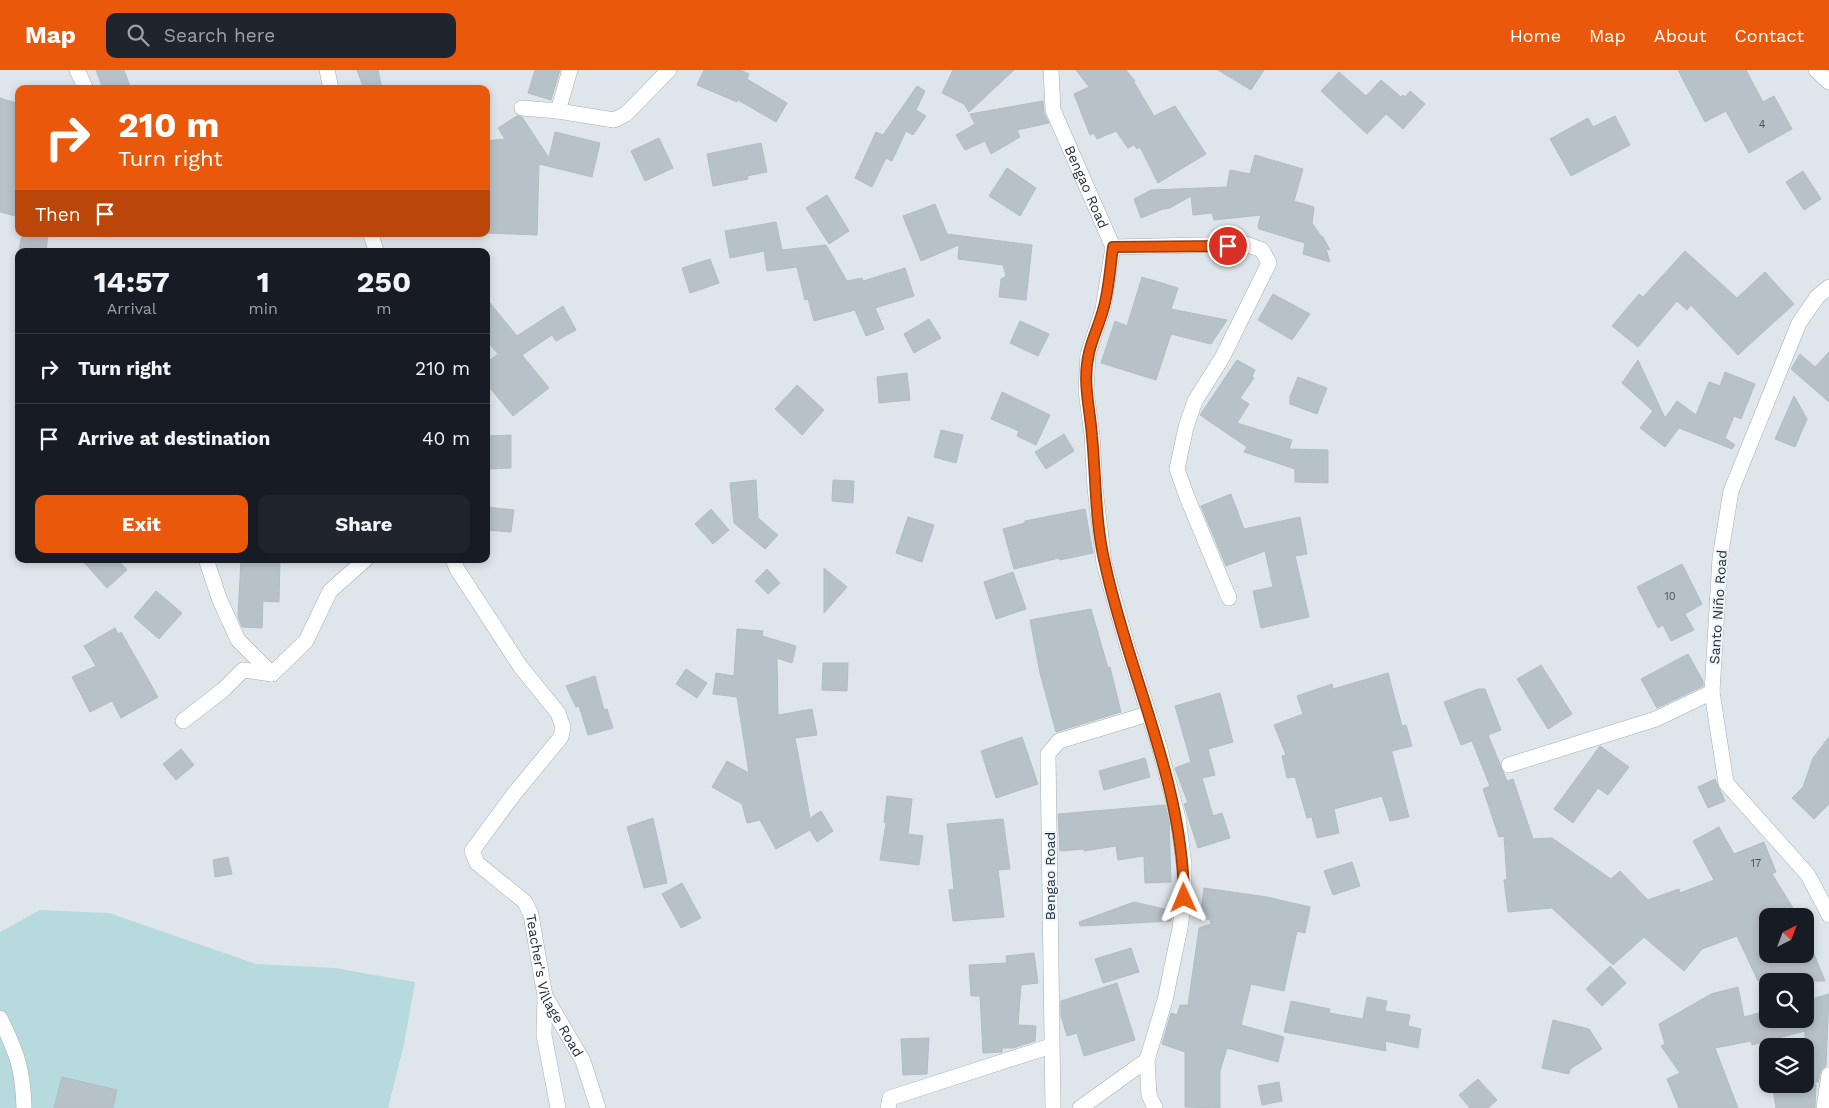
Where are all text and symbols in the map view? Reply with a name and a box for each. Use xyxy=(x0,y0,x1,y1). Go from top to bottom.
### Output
search box xyxy=(106,13,456,58)
text: Map xyxy=(25,21,76,49)
icon: search xyxy=(124,21,152,49)
text: Search here xyxy=(164,24,275,47)
text: Home xyxy=(1510,25,1561,46)
text: Map xyxy=(1589,25,1626,46)
text: About xyxy=(1654,25,1706,46)
text: Contact xyxy=(1734,25,1804,46)
text: 210 m xyxy=(118,104,219,146)
icon: right xyxy=(35,105,100,170)
house number: 4 xyxy=(1759,118,1766,131)
street label: Bengao Road xyxy=(1062,143,1112,231)
text: Turn right xyxy=(118,146,223,171)
icon: arrive xyxy=(91,200,119,228)
text: Then xyxy=(35,203,81,226)
pin xyxy=(1207,225,1249,267)
icon: arrive xyxy=(1214,232,1242,260)
text: 14:57 xyxy=(94,264,170,299)
text: 1 xyxy=(257,264,270,299)
text: 250 xyxy=(357,264,411,299)
text: Arrival xyxy=(107,299,157,318)
text: min xyxy=(249,299,278,318)
text: m xyxy=(376,299,392,318)
icon: right xyxy=(35,355,63,383)
text: Turn right xyxy=(78,357,171,380)
text: 210 m xyxy=(415,357,470,380)
icon: arrive xyxy=(35,425,63,453)
text: Arrive at destination xyxy=(78,427,270,450)
text: 40 m xyxy=(422,427,470,450)
button: Exit xyxy=(35,495,248,553)
button: Share xyxy=(258,495,470,553)
street label: Santo Niño Road xyxy=(1706,549,1730,665)
house number: 10 xyxy=(1664,590,1676,603)
street label: Bengao Road xyxy=(1042,832,1058,920)
house number: 17 xyxy=(1751,857,1761,870)
position arrow xyxy=(1157,871,1209,923)
north arrow xyxy=(1759,908,1814,962)
map controls xyxy=(1759,908,1814,1093)
street label: Teacher's Village Road xyxy=(523,913,587,1060)
button: search xyxy=(1759,973,1814,1028)
button: layers xyxy=(1759,1038,1814,1093)

